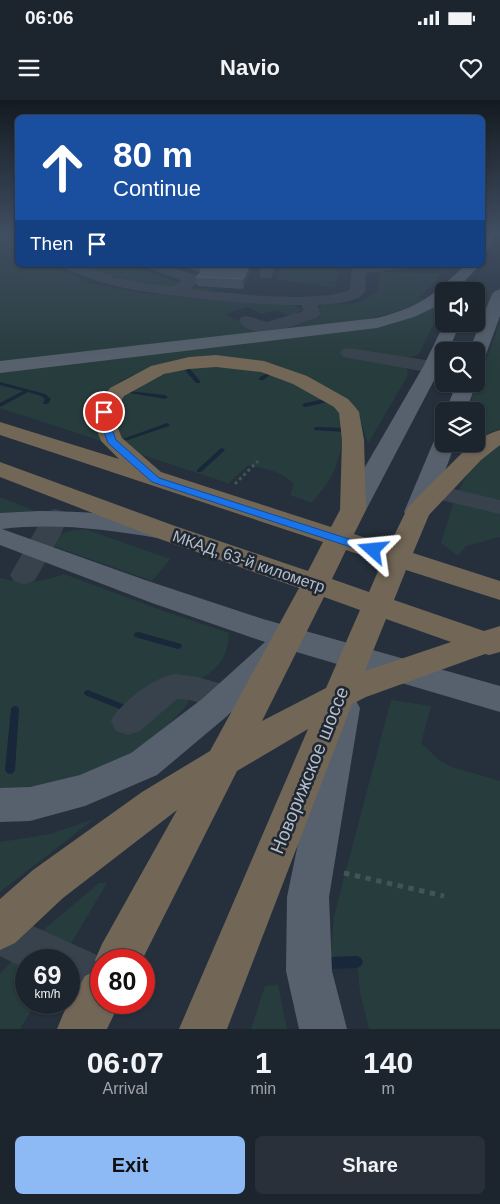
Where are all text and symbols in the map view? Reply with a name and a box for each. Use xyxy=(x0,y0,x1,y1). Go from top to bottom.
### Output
text: 06:06 xyxy=(25,7,74,28)
icon: menu xyxy=(15,54,43,82)
icon: heart xyxy=(457,54,485,82)
text: Navio xyxy=(220,55,280,80)
icon: ahead xyxy=(30,135,95,200)
text: 80 m xyxy=(113,135,193,174)
text: Continue xyxy=(113,176,201,201)
icon: arrive xyxy=(83,230,111,258)
text: Then xyxy=(30,233,73,254)
map controls xyxy=(435,282,485,452)
button: sound xyxy=(435,282,485,332)
button: search xyxy=(435,342,485,392)
pin xyxy=(83,391,125,433)
icon: arrive xyxy=(90,398,118,426)
button: layers xyxy=(435,402,485,452)
position arrow xyxy=(346,523,398,575)
street label: МКАД, 63-й километр xyxy=(170,527,327,596)
street label: Новорижское шоссе xyxy=(266,684,353,857)
speed limit sign: 80 xyxy=(90,949,155,1014)
text: 69 xyxy=(34,961,61,989)
text: km/h xyxy=(34,987,61,1001)
text: 06:07 xyxy=(87,1046,164,1079)
text: 1 xyxy=(255,1046,272,1079)
text: 140 xyxy=(363,1046,413,1079)
text: Arrival xyxy=(103,1080,148,1097)
text: min xyxy=(250,1080,276,1097)
text: m xyxy=(381,1080,395,1097)
button: Exit xyxy=(15,1136,245,1194)
button: Share xyxy=(255,1136,485,1194)

